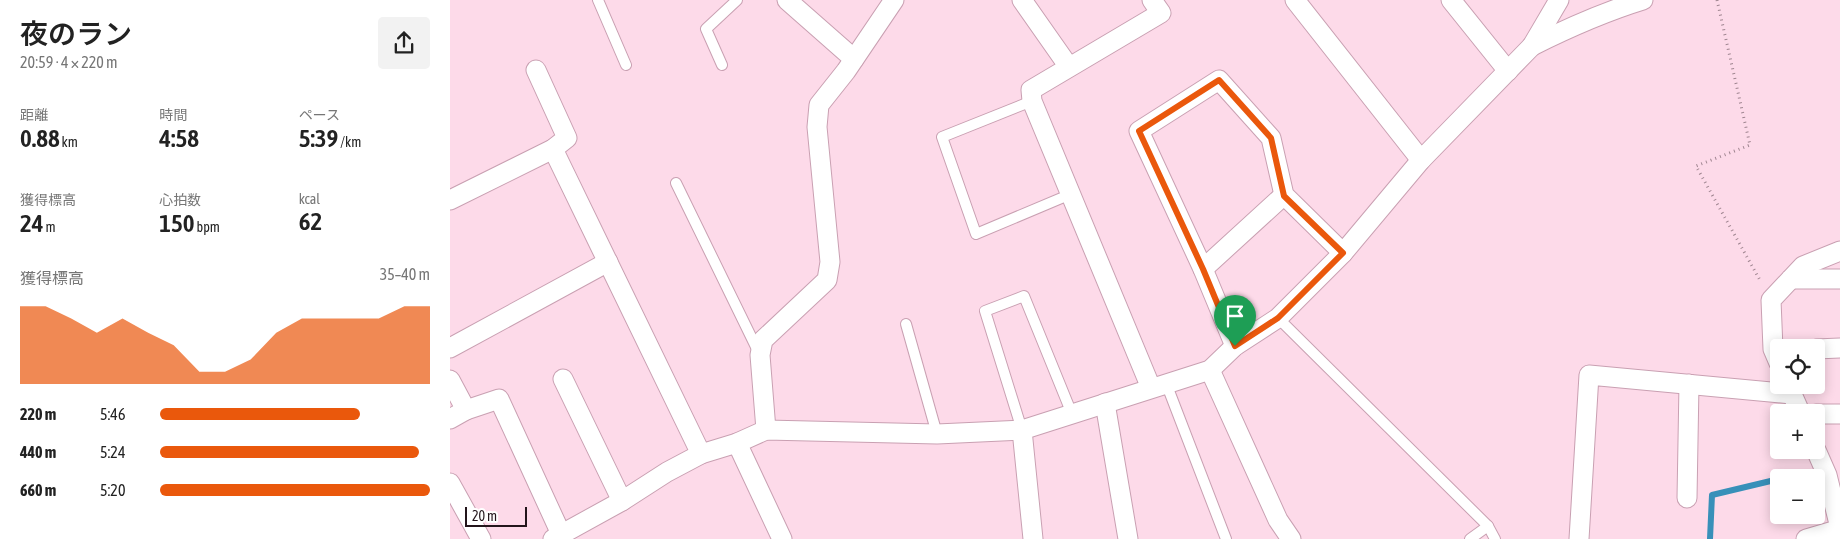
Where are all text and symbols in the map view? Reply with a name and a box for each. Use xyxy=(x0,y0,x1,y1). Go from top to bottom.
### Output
button: share xyxy=(378,17,430,69)
text: 夜のラン xyxy=(20,18,132,50)
text: 20:59 · 4 × 220 m xyxy=(20,53,118,71)
text: 距離 xyxy=(20,107,48,123)
text: 時間 xyxy=(159,107,187,123)
text: ペース xyxy=(299,107,340,123)
text: 0.88 xyxy=(20,124,60,152)
text: 4:58 xyxy=(159,124,199,152)
text: 5:39 xyxy=(299,124,338,152)
text: km xyxy=(60,134,78,150)
text: /km xyxy=(338,134,361,150)
text: kcal xyxy=(299,191,320,207)
text: 獲得標高 xyxy=(20,192,76,208)
text: 心拍数 xyxy=(159,192,201,208)
text: 62 xyxy=(299,207,322,235)
text: 24 xyxy=(20,209,44,237)
text: 150 xyxy=(159,209,195,237)
text: m xyxy=(44,219,56,235)
text: bpm xyxy=(195,219,220,235)
text: 35–40 m xyxy=(380,265,430,283)
text: 獲得標高 xyxy=(20,269,84,287)
pin xyxy=(1214,295,1256,346)
icon: arrive xyxy=(1221,302,1249,330)
map controls xyxy=(1770,339,1825,524)
button: locate xyxy=(1770,339,1825,394)
button: + xyxy=(1770,404,1825,459)
text: 220 m xyxy=(20,405,56,423)
text: 5:46 xyxy=(100,405,125,423)
text: 440 m xyxy=(20,443,56,461)
text: 5:24 xyxy=(100,443,125,461)
button: − xyxy=(1770,469,1825,524)
text: 660 m xyxy=(20,481,56,499)
text: 5:20 xyxy=(100,481,125,499)
scale bar xyxy=(465,504,528,527)
text: 20 m xyxy=(472,508,497,524)

